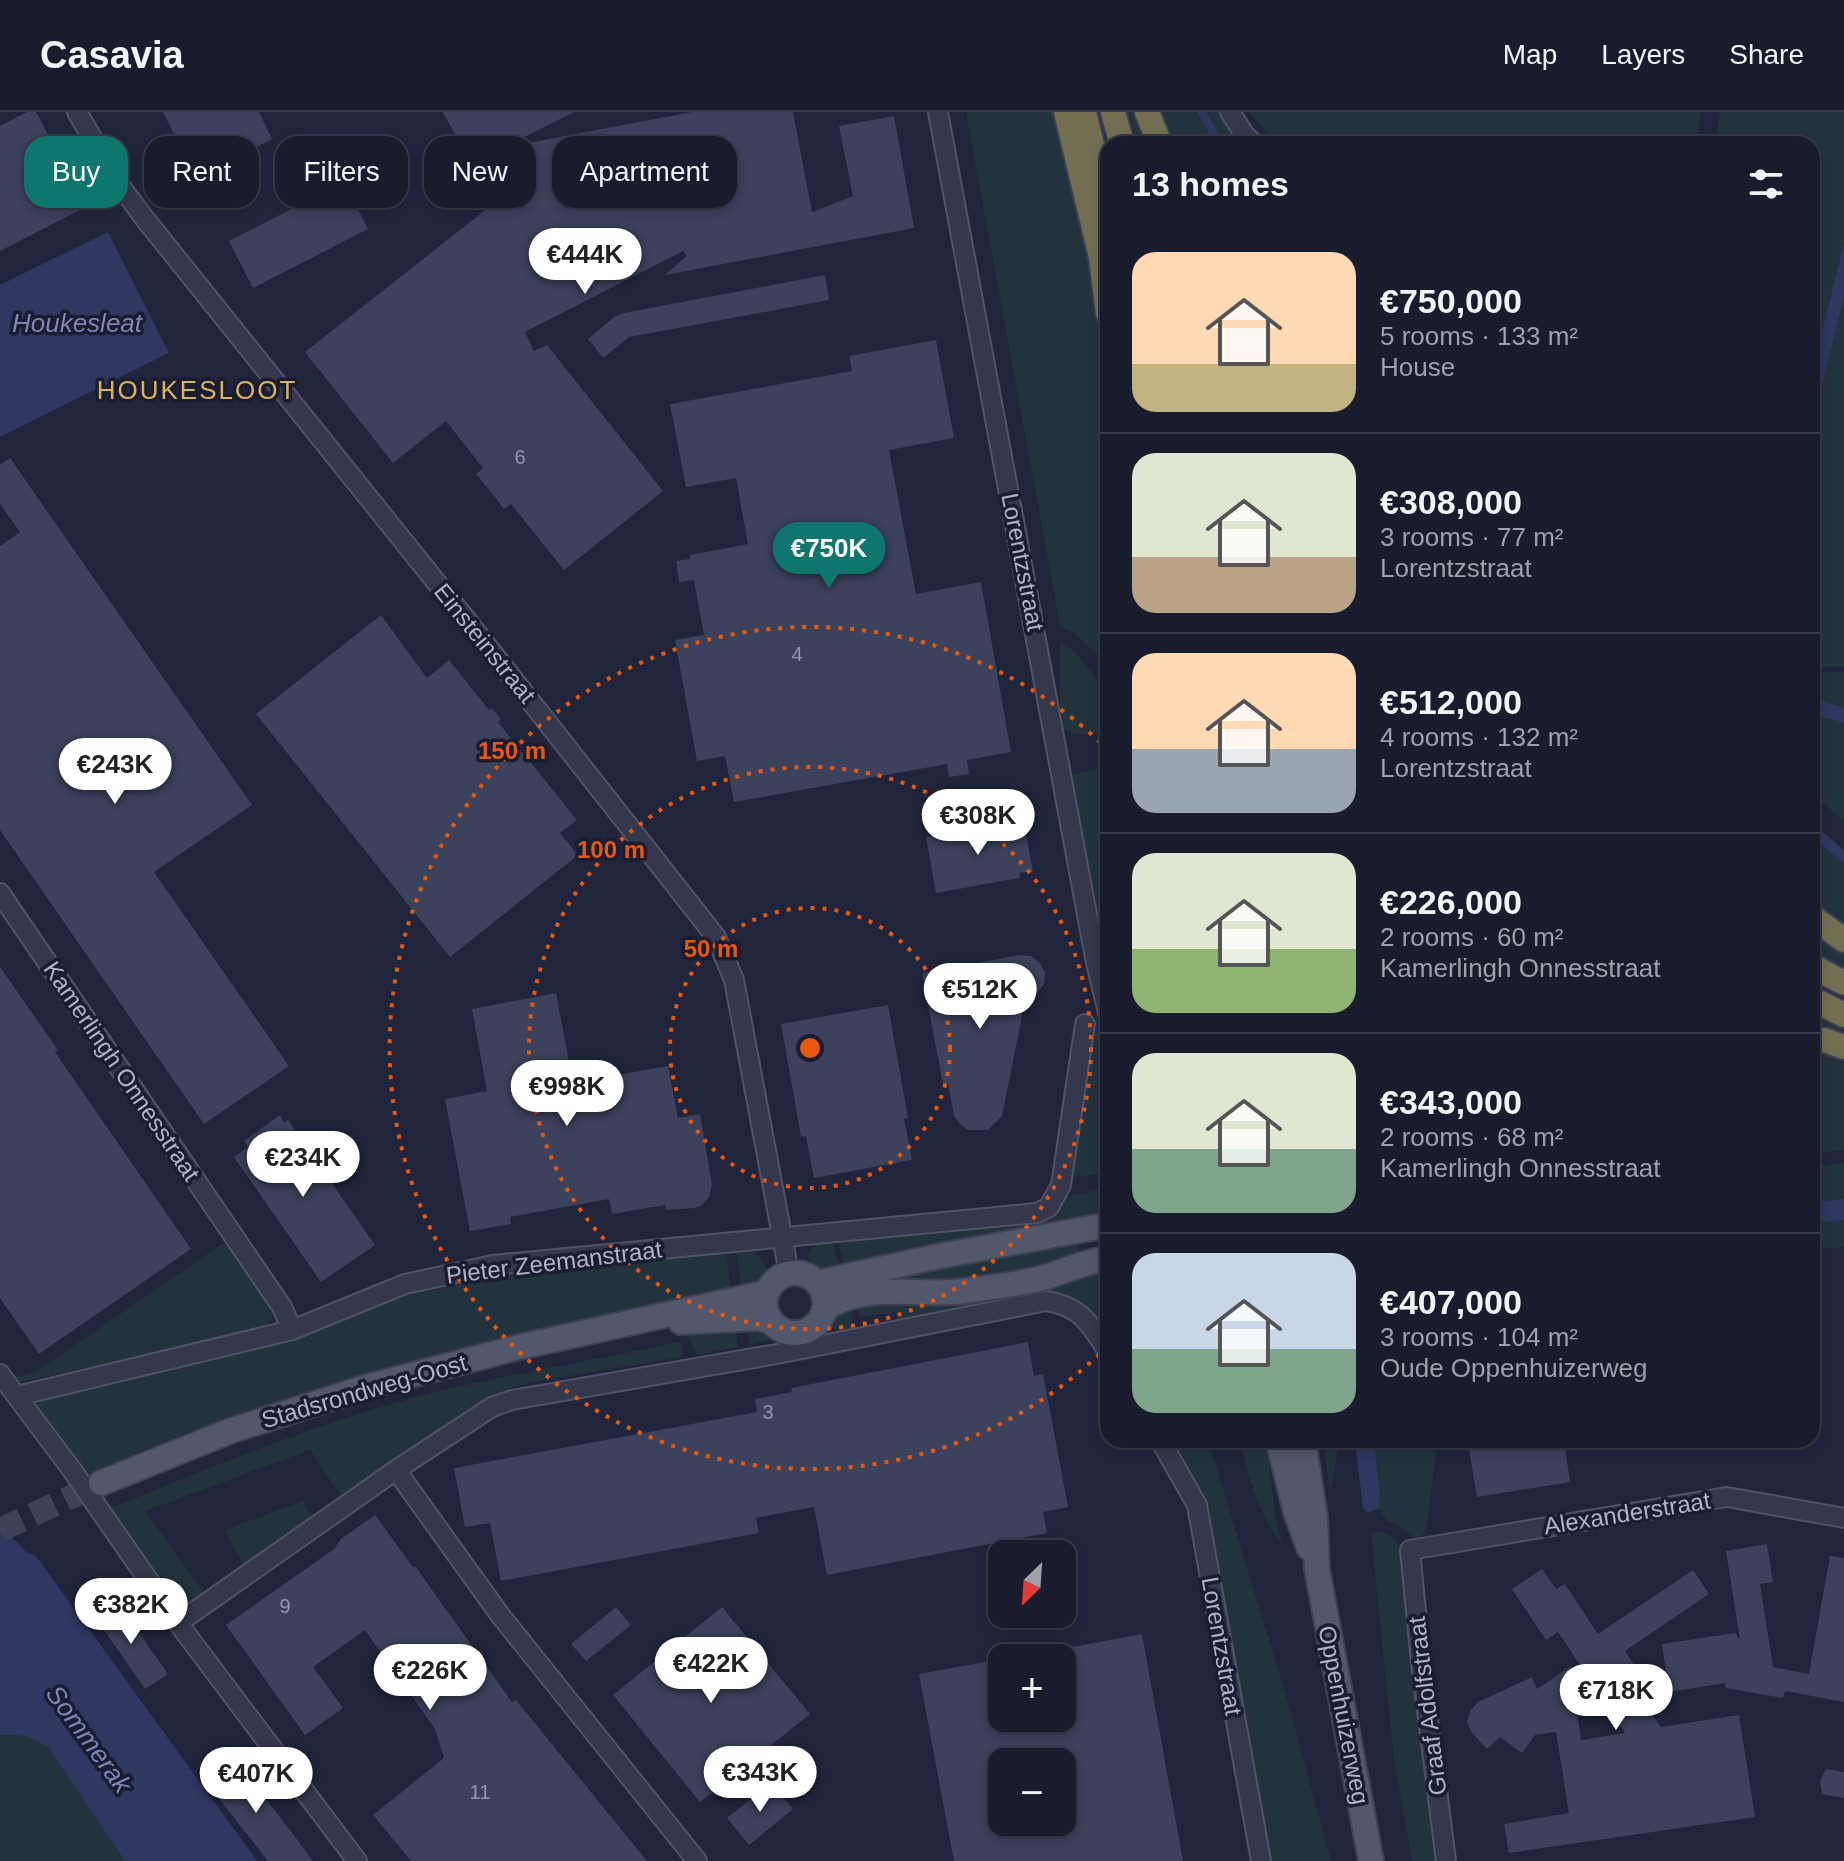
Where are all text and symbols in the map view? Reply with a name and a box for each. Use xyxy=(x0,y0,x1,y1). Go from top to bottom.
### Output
text: Casavia xyxy=(40,34,184,76)
text: Map xyxy=(1503,39,1557,70)
text: Layers xyxy=(1601,39,1685,70)
text: Share xyxy=(1729,39,1804,70)
chip: Buy xyxy=(24,136,128,208)
chip: Rent xyxy=(144,136,259,208)
chip: Filters xyxy=(275,136,408,208)
chip: New xyxy=(424,136,536,208)
chip: Apartment xyxy=(552,136,737,208)
icon: filters xyxy=(1744,162,1788,206)
text: 13 homes xyxy=(1132,165,1289,203)
pin: €444K xyxy=(529,228,641,296)
text: €444K xyxy=(547,239,623,269)
text: €750,000 xyxy=(1380,282,1522,320)
icon: home xyxy=(1196,284,1292,380)
water label: Houkesleat xyxy=(12,308,144,338)
text: 5 rooms · 133 m² xyxy=(1380,321,1578,351)
text: House xyxy=(1380,352,1455,382)
district label: HOUKESLOOT xyxy=(97,375,297,405)
house number: 6 xyxy=(514,446,526,468)
text: €308,000 xyxy=(1380,483,1522,521)
icon: home xyxy=(1196,485,1292,581)
street label: Lorentzstraat xyxy=(996,491,1050,634)
pin: €750K xyxy=(773,522,885,590)
text: 3 rooms · 77 m² xyxy=(1380,522,1564,552)
text: €750K xyxy=(791,533,867,563)
text: Lorentzstraat xyxy=(1380,553,1532,583)
street label: Einsteinstraat xyxy=(429,578,541,708)
house number: 4 xyxy=(791,643,803,665)
text: €512,000 xyxy=(1380,683,1522,721)
icon: home xyxy=(1196,685,1292,781)
text: 4 rooms · 132 m² xyxy=(1380,722,1578,752)
text: 150 m xyxy=(478,737,546,764)
pin: €243K xyxy=(59,738,171,806)
text: €243K xyxy=(77,749,153,779)
text: Lorentzstraat xyxy=(1380,753,1532,783)
pin: €308K xyxy=(922,789,1034,857)
text: €308K xyxy=(940,800,1016,830)
text: 100 m xyxy=(577,836,645,863)
text: €226,000 xyxy=(1380,883,1522,921)
icon: home xyxy=(1196,885,1292,981)
text: 2 rooms · 60 m² xyxy=(1380,922,1564,952)
text: 50 m xyxy=(684,935,738,962)
text: Kamerlingh Onnesstraat xyxy=(1380,953,1660,983)
street label: Kamerlingh Onnesstraat xyxy=(38,956,206,1186)
pin: €512K xyxy=(924,963,1036,1031)
text: €512K xyxy=(942,974,1018,1004)
centre of rings xyxy=(796,1034,824,1062)
pin: €998K xyxy=(511,1060,623,1128)
text: €998K xyxy=(529,1071,605,1101)
text: €343,000 xyxy=(1380,1083,1522,1121)
icon: home xyxy=(1196,1085,1292,1181)
text: 2 rooms · 68 m² xyxy=(1380,1122,1564,1152)
pin: €234K xyxy=(247,1131,359,1199)
text: €234K xyxy=(265,1142,341,1172)
text: Kamerlingh Onnesstraat xyxy=(1380,1153,1660,1183)
street label: Pieter Zeemanstraat xyxy=(444,1235,664,1289)
text: €407,000 xyxy=(1380,1283,1522,1321)
icon: home xyxy=(1196,1285,1292,1381)
text: 3 rooms · 104 m² xyxy=(1380,1322,1578,1352)
street label: Stadsrondweg-Oost xyxy=(258,1349,470,1433)
text: Oude Oppenhuizerweg xyxy=(1380,1353,1647,1383)
house number: 3 xyxy=(762,1401,774,1423)
street label: Alexanderstraat xyxy=(1542,1486,1712,1539)
north arrow xyxy=(988,1540,1076,1628)
map controls xyxy=(988,1540,1076,1836)
street label: Lorentzstraat xyxy=(1197,1575,1248,1718)
pin: €382K xyxy=(75,1578,187,1646)
text: €382K xyxy=(93,1589,169,1619)
house number: 9 xyxy=(279,1595,291,1617)
street label: Graaf Adolfstraat xyxy=(1403,1615,1451,1797)
street label: Oppenhuizerweg xyxy=(1313,1623,1375,1807)
pin: €422K xyxy=(655,1637,767,1705)
pin: €226K xyxy=(374,1644,486,1712)
button: + xyxy=(988,1644,1076,1732)
text: €422K xyxy=(673,1648,749,1678)
text: €226K xyxy=(392,1655,468,1685)
pin: €718K xyxy=(1560,1664,1672,1732)
text: €718K xyxy=(1578,1675,1654,1705)
water label: Sommerak xyxy=(40,1679,139,1800)
pin: €343K xyxy=(704,1746,816,1814)
pin: €407K xyxy=(200,1747,312,1815)
button: − xyxy=(988,1748,1076,1836)
text: €343K xyxy=(722,1757,798,1787)
text: €407K xyxy=(218,1758,294,1788)
house number: 11 xyxy=(470,1781,490,1803)

